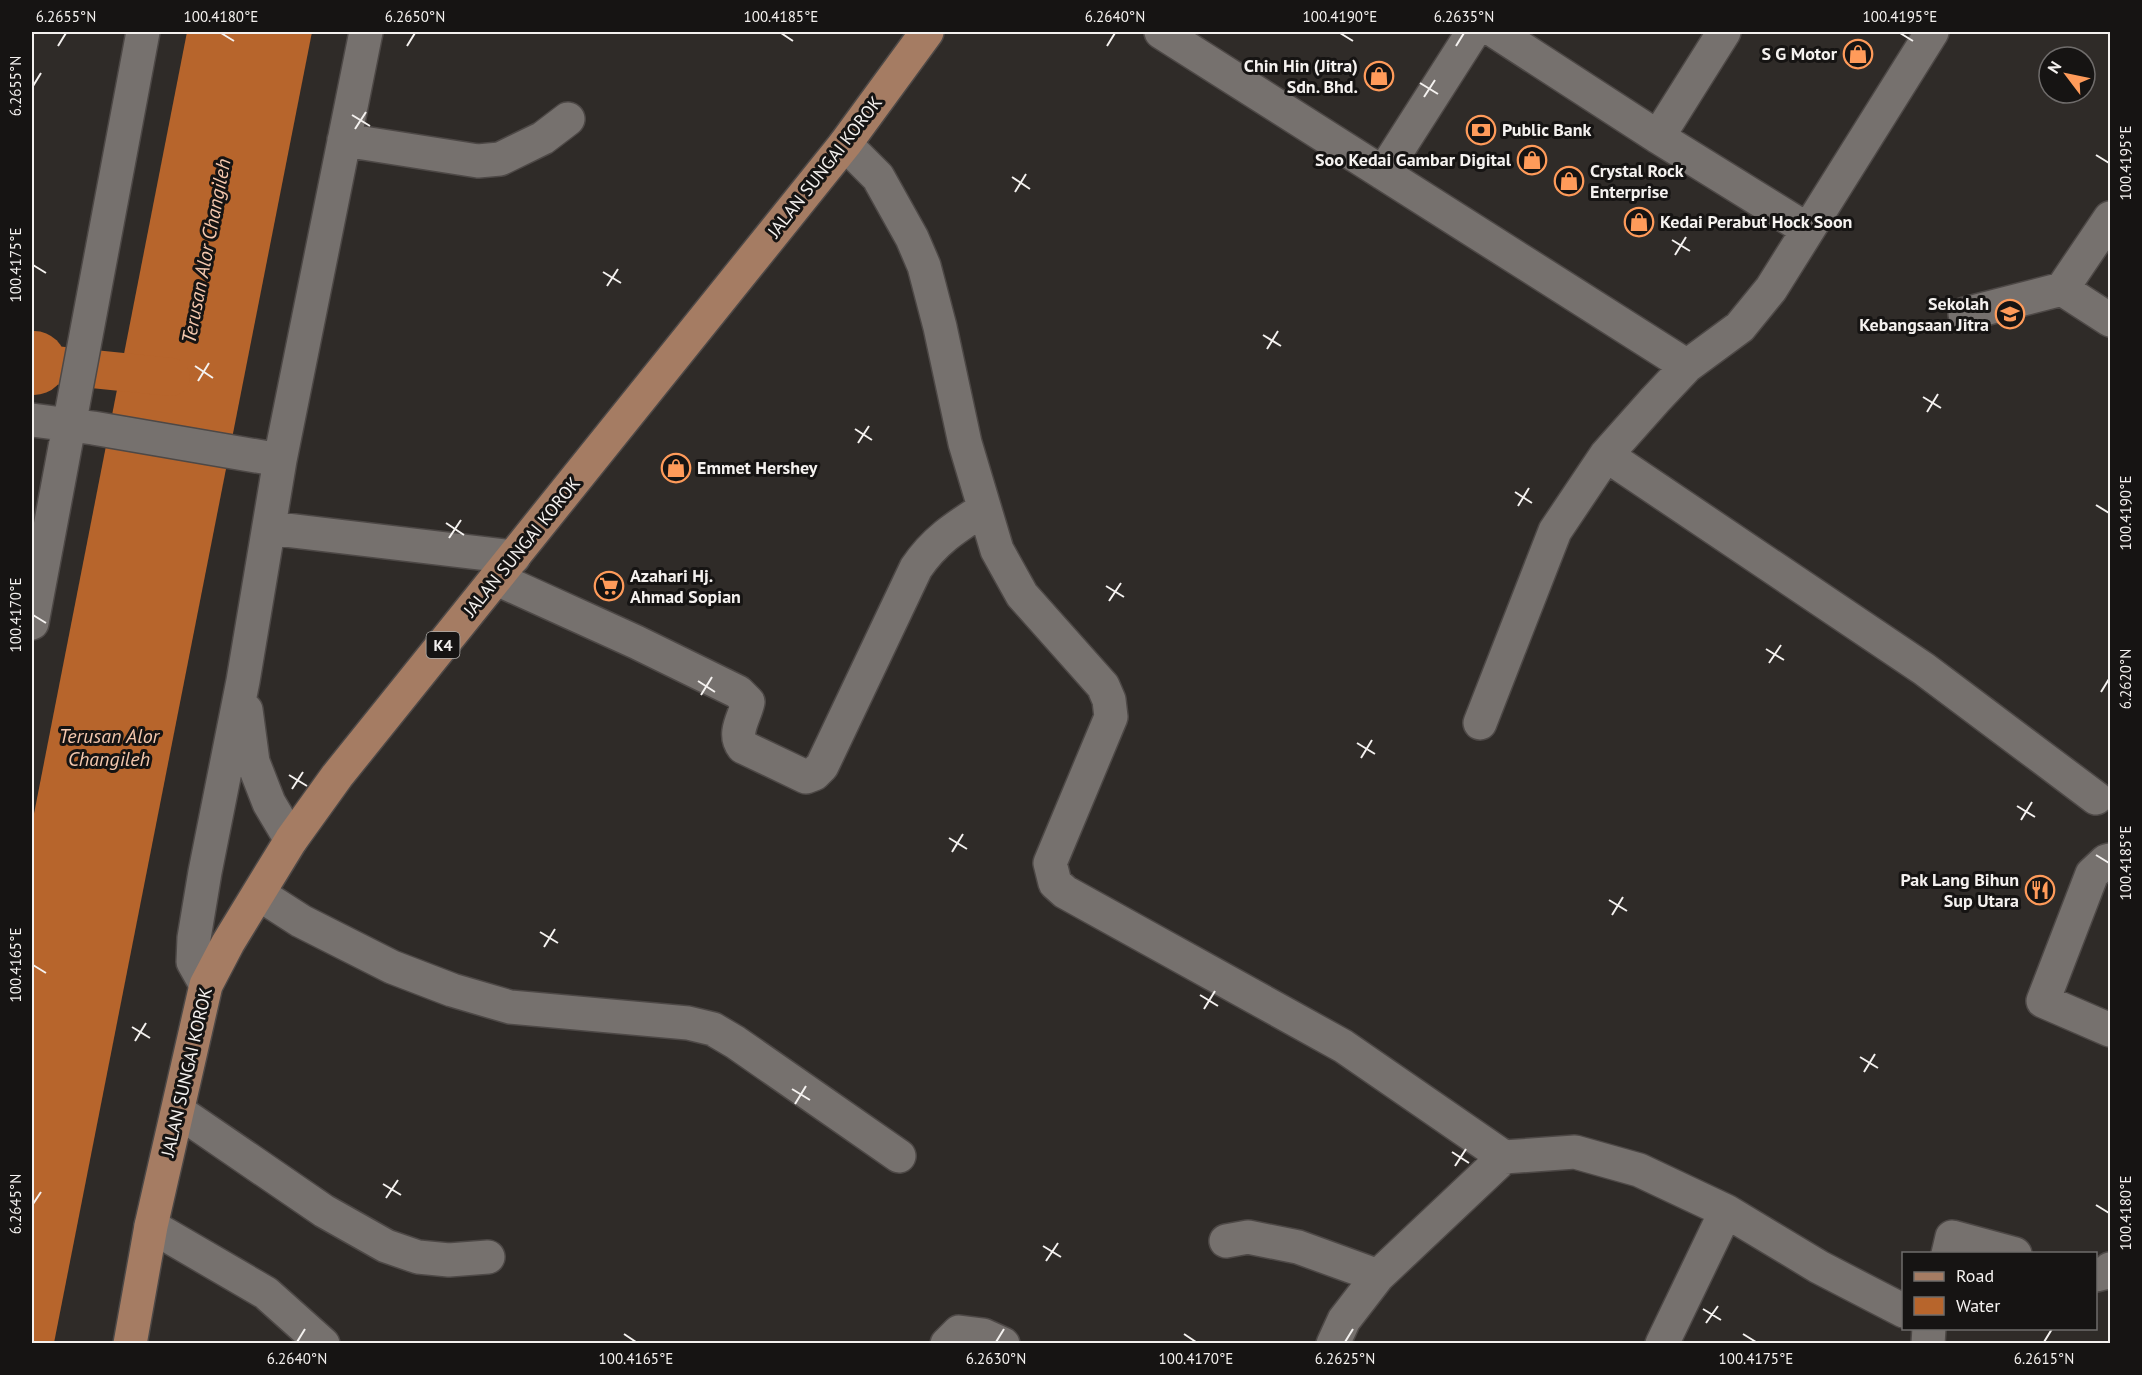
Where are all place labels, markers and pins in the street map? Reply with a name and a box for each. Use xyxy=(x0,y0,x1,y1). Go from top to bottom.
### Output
shop icon: S G Motor xyxy=(1842,38,1874,70)
place label: S G Motor xyxy=(1761,42,1838,65)
place label: Chin Hin (Jitra) Sdn. Bhd. xyxy=(1244,54,1358,98)
shop icon: Chin Hin (Jitra) Sdn. Bhd. xyxy=(1363,60,1395,92)
bank icon: Public Bank xyxy=(1465,114,1497,146)
place label: Public Bank xyxy=(1502,118,1592,141)
shop icon: Soo Kedai Gambar Digital xyxy=(1516,144,1548,176)
place label: Soo Kedai Gambar Digital xyxy=(1315,148,1512,171)
place label: Crystal Rock Enterprise xyxy=(1590,159,1684,203)
shop icon: Crystal Rock Enterprise xyxy=(1553,165,1585,197)
shop icon: Kedai Perabut Hock Soon xyxy=(1623,206,1655,238)
place label: Kedai Perabut Hock Soon xyxy=(1660,210,1852,233)
place label: Sekolah Kebangsaan Jitra xyxy=(1859,292,1989,336)
school or university icon: Sekolah Kebangsaan Jitra xyxy=(1994,298,2026,330)
shop icon: Emmet Hershey xyxy=(660,452,692,484)
place label: Emmet Hershey xyxy=(697,456,818,479)
place label: Azahari Hj. Ahmad Sopian xyxy=(630,564,741,608)
supermarket icon: Azahari Hj. Ahmad Sopian xyxy=(593,570,625,602)
place label: Pak Lang Bihun Sup Utara xyxy=(1900,868,2019,912)
restaurant icon: Pak Lang Bihun Sup Utara xyxy=(2024,874,2056,906)

